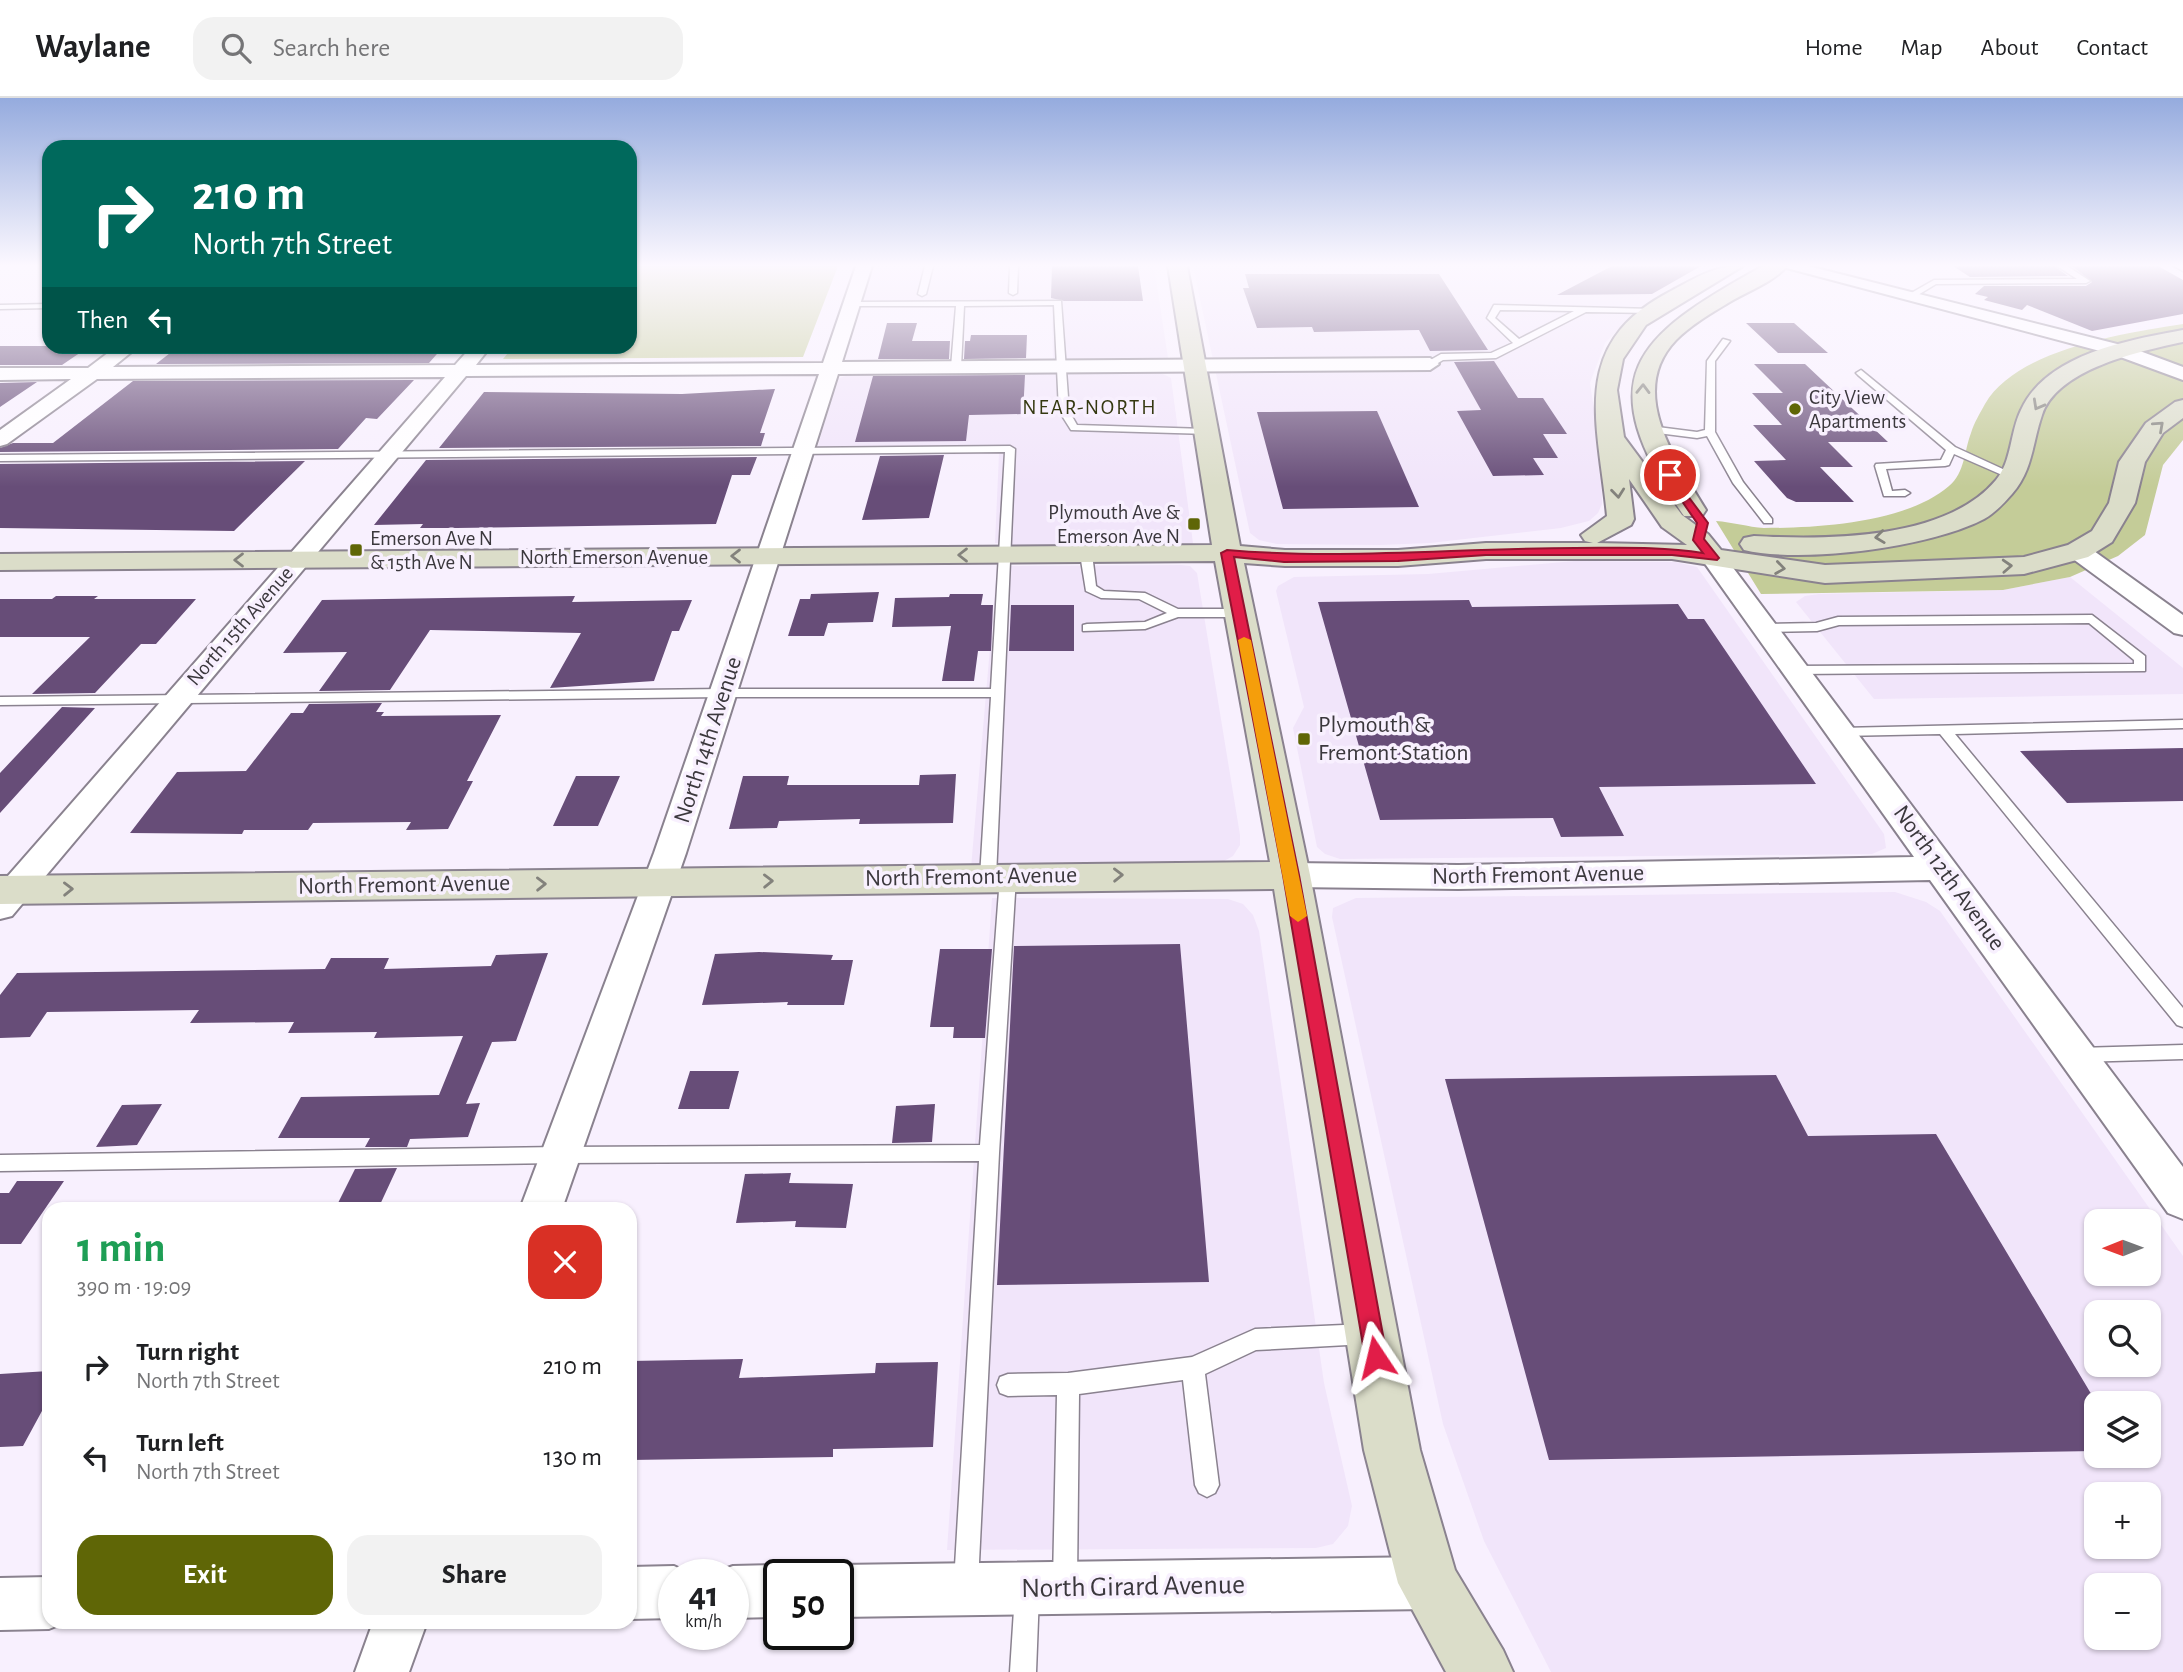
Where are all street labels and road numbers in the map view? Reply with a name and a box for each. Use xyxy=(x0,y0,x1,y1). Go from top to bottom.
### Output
street label: North Emerson Avenue xyxy=(520,547,708,568)
street label: North 15th Avenue xyxy=(183,562,297,690)
street label: North 14th Avenue xyxy=(670,654,746,826)
street label: North 12th Avenue xyxy=(1889,801,2009,955)
street label: North Fremont Avenue xyxy=(1432,861,1644,889)
street label: North Fremont Avenue xyxy=(865,863,1077,891)
street label: North Fremont Avenue xyxy=(298,871,510,899)
street label: North Girard Avenue xyxy=(1021,1571,1245,1603)

